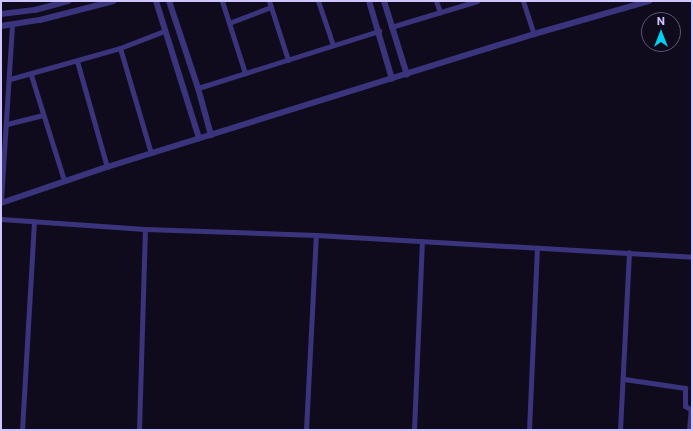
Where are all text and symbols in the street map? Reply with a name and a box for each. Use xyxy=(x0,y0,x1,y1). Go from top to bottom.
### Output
north arrow xyxy=(641,12,681,52)
text: N xyxy=(657,14,665,27)

